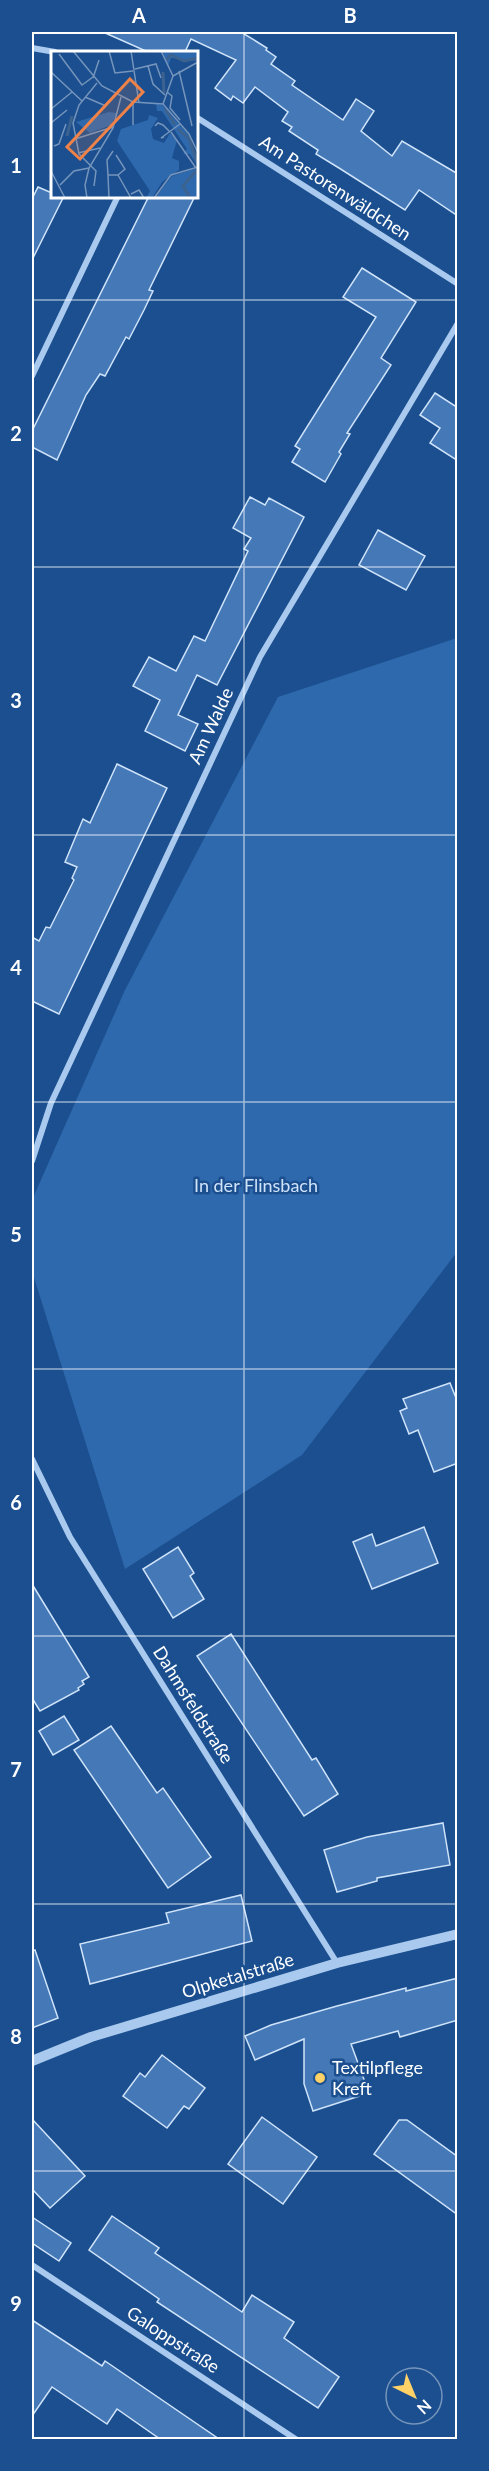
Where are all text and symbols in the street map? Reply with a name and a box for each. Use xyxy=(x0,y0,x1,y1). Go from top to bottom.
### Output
text: A xyxy=(131,3,146,27)
text: B xyxy=(343,3,357,27)
inset map xyxy=(51,51,198,198)
street label: Am Pastorenwäldchen xyxy=(255,130,416,244)
text: 1 xyxy=(10,153,22,177)
text: 2 xyxy=(10,421,22,445)
street label: Am Walde xyxy=(183,684,237,767)
text: 3 xyxy=(10,688,22,712)
text: 4 xyxy=(10,955,22,979)
park label: In der Flinsbach xyxy=(194,1174,318,1196)
text: 5 xyxy=(10,1222,22,1246)
text: 6 xyxy=(10,1490,22,1514)
street label: Dahmsfeldstraße xyxy=(149,1642,239,1767)
text: 7 xyxy=(10,1757,22,1781)
street label: Olpketalstraße xyxy=(179,1948,296,2002)
text: 8 xyxy=(10,2024,22,2048)
place label: Textilpflege Kreft xyxy=(332,2056,423,2099)
marker: Textilpflege Kreft xyxy=(313,2071,327,2085)
text: 9 xyxy=(10,2291,22,2315)
street label: Galoppstraße xyxy=(123,2301,224,2377)
north arrow xyxy=(384,2366,444,2426)
text: N xyxy=(414,2396,436,2418)

